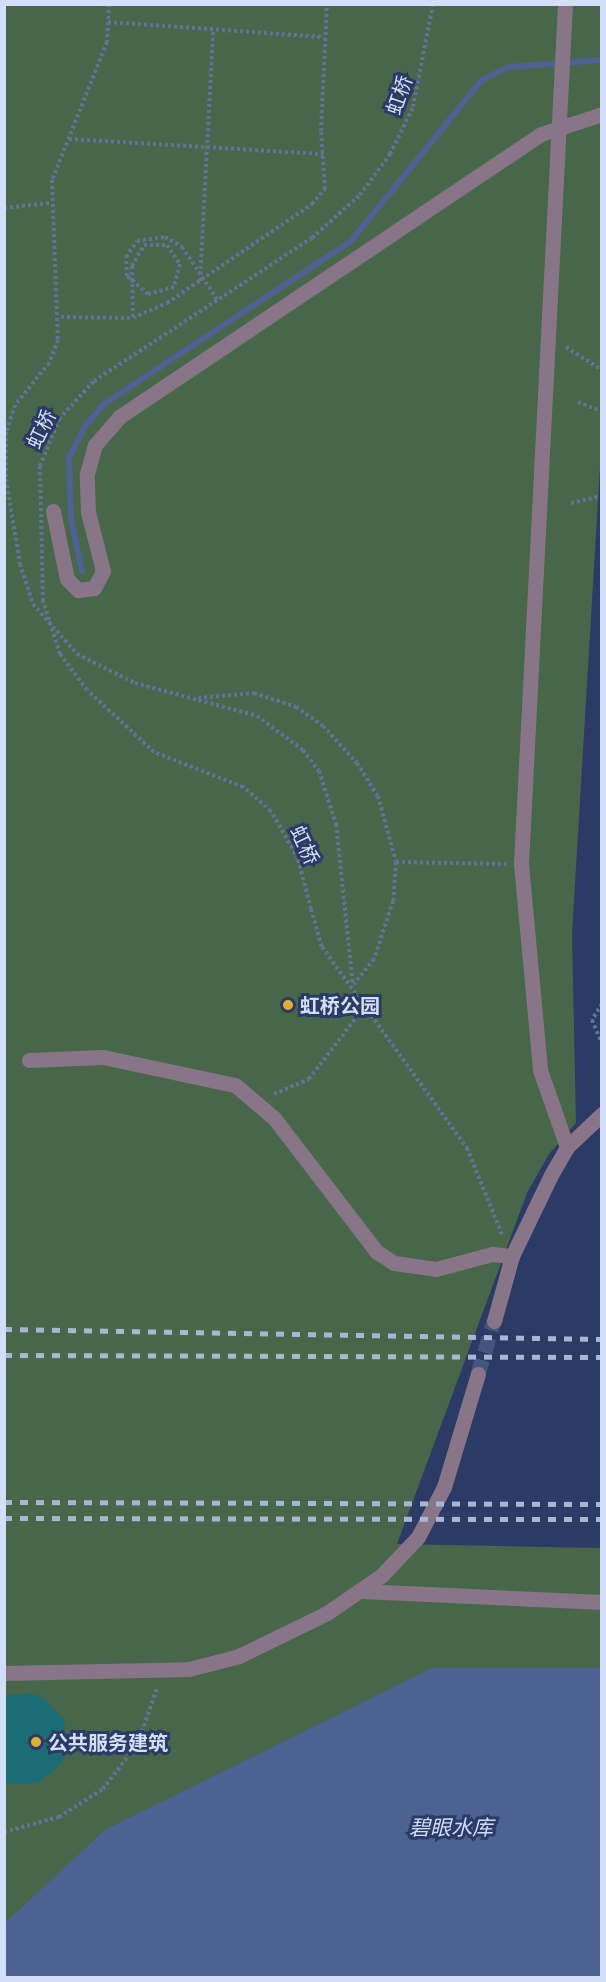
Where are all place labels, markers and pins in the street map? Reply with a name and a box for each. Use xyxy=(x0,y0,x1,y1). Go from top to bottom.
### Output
place label: 虹桥公园 xyxy=(300,993,380,1017)
marker: 虹桥公园 xyxy=(281,998,295,1012)
place label: 公共服务建筑 xyxy=(48,1730,168,1754)
marker: 公共服务建筑 xyxy=(29,1735,43,1749)

